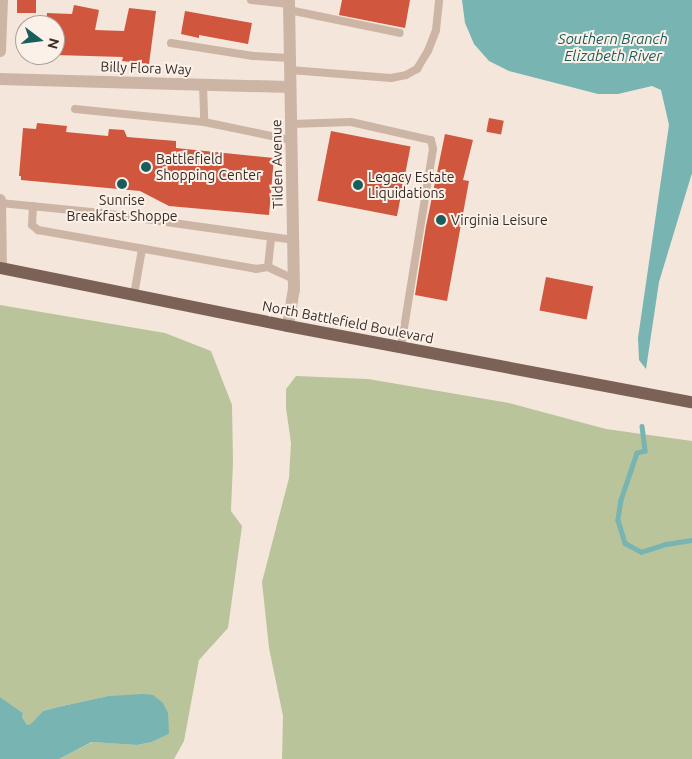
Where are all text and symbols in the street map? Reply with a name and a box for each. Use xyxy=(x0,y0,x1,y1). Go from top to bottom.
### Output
north arrow xyxy=(15,15,65,65)
water label: Southern Branch Elizabeth River xyxy=(558,29,668,64)
text: N xyxy=(44,36,63,51)
street label: Billy Flora Way xyxy=(100,58,192,78)
street label: Tilden Avenue xyxy=(268,119,286,209)
place label: Battlefield Shopping Center xyxy=(156,151,261,184)
marker: Battlefield Shopping Center xyxy=(140,161,152,173)
place label: Legacy Estate Liquidations xyxy=(368,169,455,202)
marker: Sunrise Breakfast Shoppe xyxy=(116,178,128,190)
marker: Legacy Estate Liquidations xyxy=(352,179,364,191)
place label: Sunrise Breakfast Shoppe xyxy=(66,192,178,224)
place label: Virginia Leisure xyxy=(451,212,548,228)
marker: Virginia Leisure xyxy=(435,214,447,226)
street label: North Battlefield Boulevard xyxy=(261,297,435,347)

